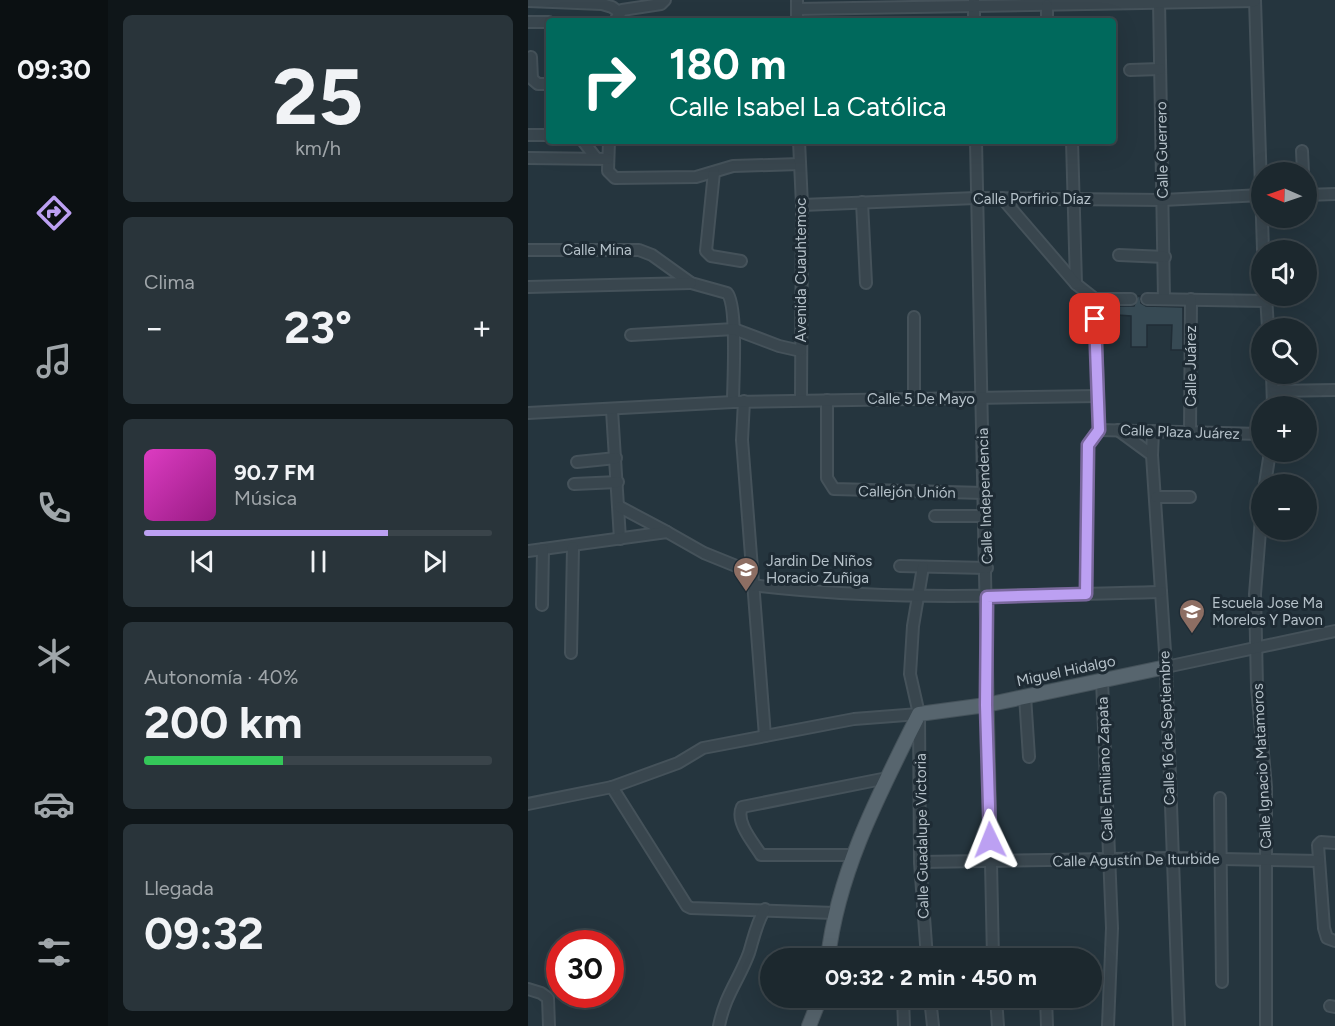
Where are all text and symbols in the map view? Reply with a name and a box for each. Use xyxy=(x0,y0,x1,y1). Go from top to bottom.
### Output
text: 180 m xyxy=(669,39,786,90)
icon: right xyxy=(570,42,648,120)
text: 25 xyxy=(273,50,363,144)
text: 09:30 xyxy=(17,53,91,86)
text: Calle Isabel La Católica xyxy=(669,90,946,123)
street label: Calle Guerrero xyxy=(1152,101,1172,199)
text: km/h xyxy=(295,136,341,160)
north arrow xyxy=(1251,162,1317,228)
map controls xyxy=(1251,162,1317,540)
street label: Calle Porfirio Díaz xyxy=(973,190,1091,208)
icon: directions xyxy=(33,192,75,234)
street label: Avenida Cuauhtemoc xyxy=(792,198,810,342)
button: sound xyxy=(1251,240,1317,306)
street label: Calle Mina xyxy=(562,241,632,259)
text: Clima xyxy=(144,270,195,294)
pin xyxy=(1069,293,1120,344)
text: 23° xyxy=(284,300,352,354)
icon: arrive xyxy=(1078,302,1111,335)
text: − xyxy=(144,308,165,347)
text: + xyxy=(471,308,492,347)
button: search xyxy=(1251,318,1317,384)
street label: Calle Juárez xyxy=(1182,325,1200,407)
icon: music xyxy=(33,340,75,382)
street label: Calle 5 De Mayo xyxy=(867,390,975,408)
button: + xyxy=(1251,396,1317,462)
street label: Calle Plaza Juárez xyxy=(1120,421,1240,443)
street label: Calle Independencia xyxy=(974,428,996,564)
text: 90.7 FM xyxy=(234,459,315,486)
button: − xyxy=(1251,474,1317,540)
street label: Callejón Unión xyxy=(858,482,956,502)
text: Música xyxy=(234,486,297,510)
icon: phone xyxy=(33,487,75,529)
icon: previous xyxy=(186,545,219,578)
icon: pause xyxy=(302,545,335,578)
icon: next xyxy=(418,545,451,578)
place label: Jardin De Niños Horacio Zuñiga xyxy=(766,552,872,587)
school or university icon: Jardin De Niños Horacio Zuñiga xyxy=(731,555,761,593)
place label: Escuela Jose Ma Morelos Y Pavon xyxy=(1212,594,1323,629)
school or university icon: Escuela Jose Ma Morelos Y Pavon xyxy=(1177,597,1207,635)
icon: climate xyxy=(33,635,75,677)
street label: Calle 16 de Septiembre xyxy=(1155,650,1179,806)
street label: Miguel Hidalgo xyxy=(1015,652,1117,690)
text: Autonomía · 40% xyxy=(144,665,298,689)
street label: Calle Ignacio Matamoros xyxy=(1249,683,1275,849)
text: 200 km xyxy=(144,695,303,749)
street label: Calle Emiliano Zapata xyxy=(1093,697,1117,841)
street label: Calle Guadalupe Victoria xyxy=(912,753,932,919)
icon: car xyxy=(33,783,75,825)
position arrow xyxy=(958,808,1022,872)
street label: Calle Agustín De Iturbide xyxy=(1052,850,1220,870)
text: Llegada xyxy=(144,876,214,900)
text: 09:32 xyxy=(144,906,264,960)
speed limit sign: 30 xyxy=(546,930,624,1008)
icon: filters xyxy=(33,931,75,973)
text: 09:32 · 2 min · 450 m xyxy=(825,964,1037,991)

